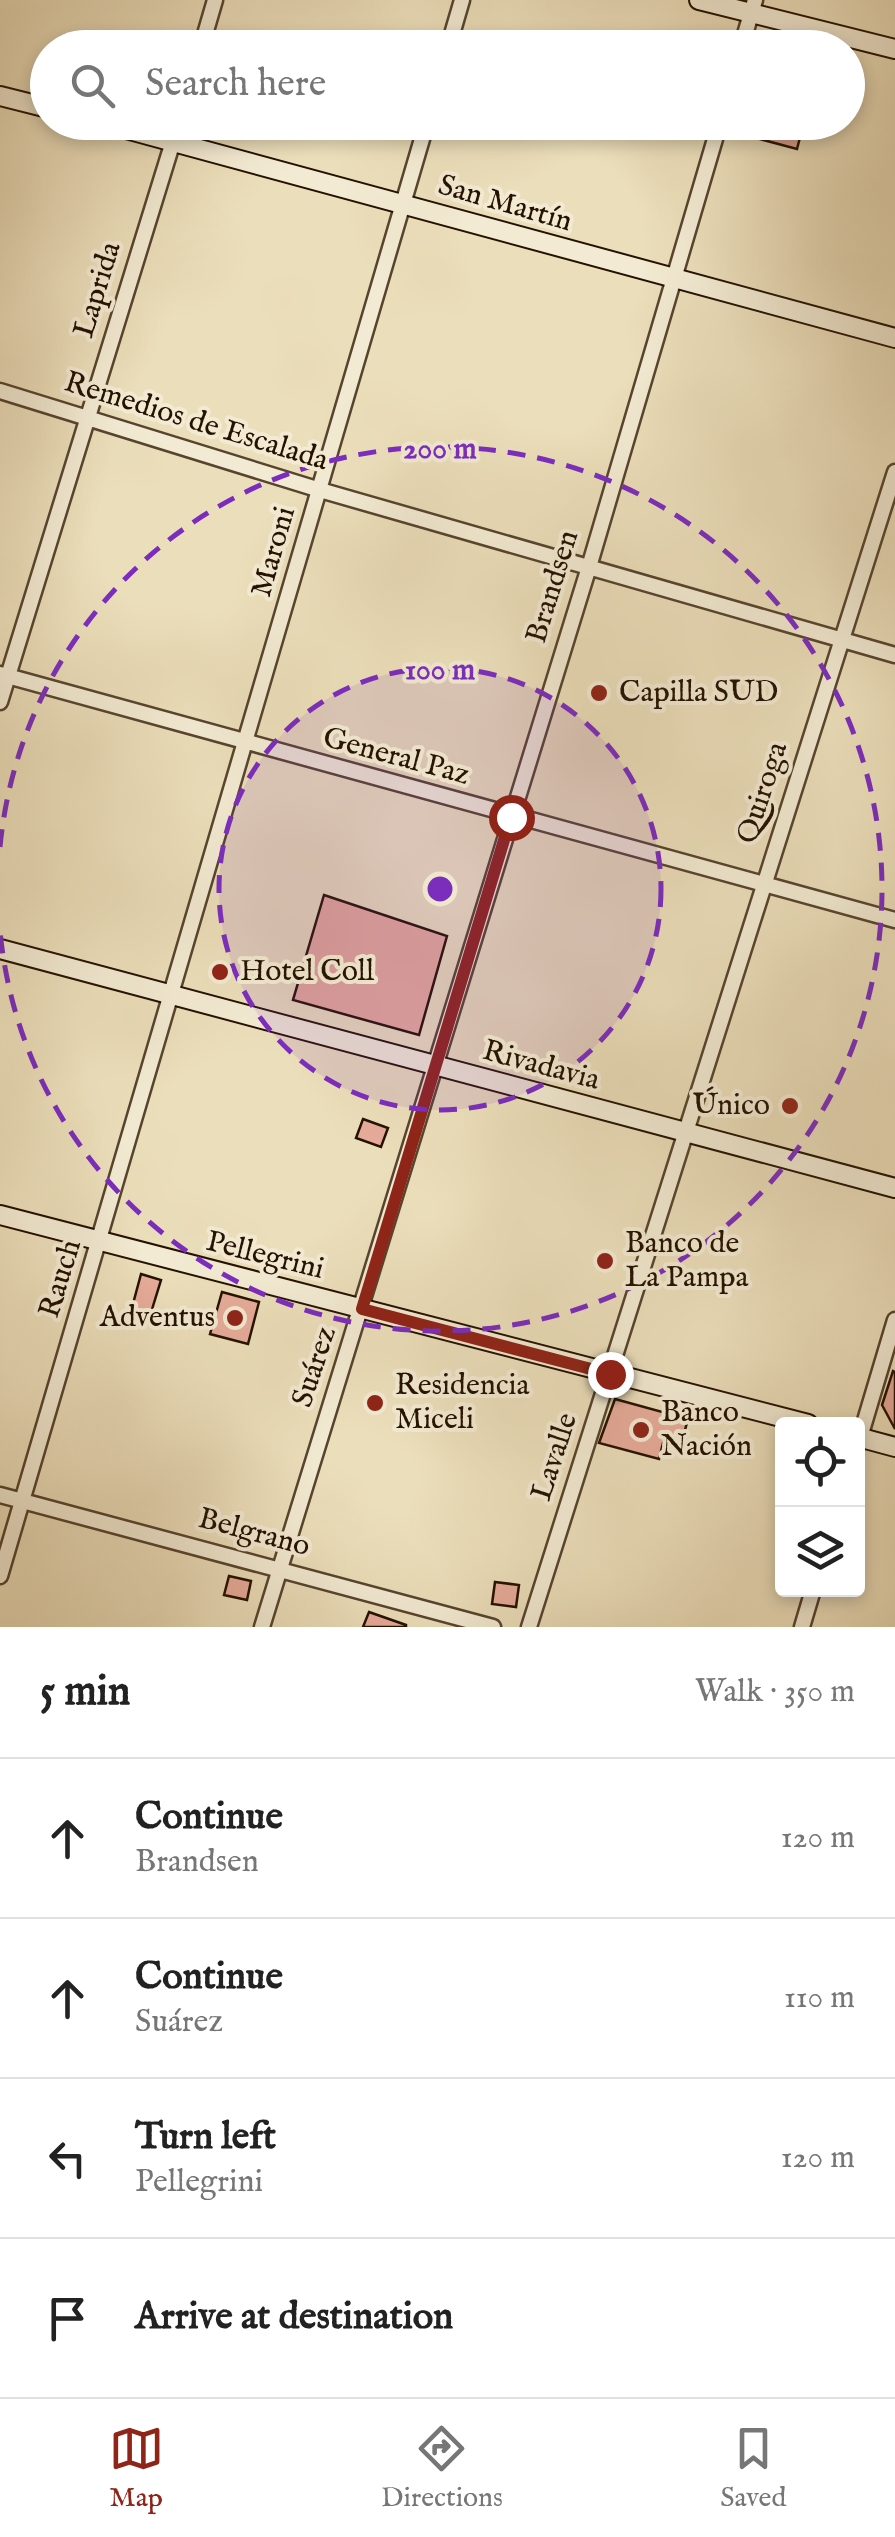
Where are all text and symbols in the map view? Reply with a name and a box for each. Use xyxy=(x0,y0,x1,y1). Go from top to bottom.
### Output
search box xyxy=(30,30,865,140)
icon: search xyxy=(65,58,120,113)
text: Search here xyxy=(145,61,326,109)
street label: San Martín xyxy=(434,167,576,241)
street label: Laprida xyxy=(65,237,131,343)
street label: Remedios de Escalada xyxy=(59,364,333,480)
text: 200 m xyxy=(403,431,477,469)
street label: Maroni xyxy=(243,502,305,602)
street label: Brandsen xyxy=(518,526,588,648)
text: 100 m xyxy=(405,652,475,690)
place label: Capilla SUD xyxy=(619,674,778,712)
marker: Capilla SUD xyxy=(588,682,610,704)
street label: General Paz xyxy=(319,719,474,795)
street label: Quiroga xyxy=(729,737,797,849)
route start xyxy=(489,795,535,841)
centre of rings xyxy=(422,871,458,907)
place label: Hotel Coll xyxy=(240,953,375,991)
marker: Hotel Coll xyxy=(209,961,231,983)
street label: Rivadavia xyxy=(478,1032,604,1100)
place label: Único xyxy=(692,1086,770,1125)
marker: Único xyxy=(779,1095,801,1117)
street label: Pellegrini xyxy=(202,1223,328,1289)
place label: Banco de La Pampa xyxy=(625,1225,748,1297)
street label: Rauch xyxy=(31,1235,91,1323)
marker: Banco de La Pampa xyxy=(594,1250,616,1272)
place label: Adventus xyxy=(99,1299,215,1337)
marker: Adventus xyxy=(224,1307,246,1329)
street label: Suárez xyxy=(284,1322,346,1412)
route end xyxy=(588,1352,634,1398)
place label: Residencia Miceli xyxy=(395,1367,530,1439)
marker: Residencia Miceli xyxy=(364,1392,386,1414)
place label: Banco Nación xyxy=(661,1394,752,1466)
street label: Lavalle xyxy=(523,1408,587,1506)
map controls xyxy=(775,1417,865,1597)
button: locate xyxy=(775,1417,865,1507)
marker: Banco Nación xyxy=(630,1419,652,1441)
street label: Belgrano xyxy=(194,1500,314,1566)
button: layers xyxy=(775,1507,865,1597)
text: 5 min xyxy=(40,1666,130,1719)
text: Walk · 350 m xyxy=(695,1672,855,1713)
text: Continue xyxy=(135,1794,283,1842)
icon: ahead xyxy=(40,1811,95,1866)
text: 120 m xyxy=(781,1818,855,1859)
text: Brandsen xyxy=(135,1842,259,1883)
text: Continue xyxy=(135,1954,283,2002)
icon: ahead xyxy=(40,1971,95,2026)
text: 110 m xyxy=(784,1978,855,2019)
text: Suárez xyxy=(135,2002,223,2043)
text: Turn left xyxy=(135,2114,276,2162)
icon: left xyxy=(40,2131,95,2186)
text: 120 m xyxy=(781,2138,855,2179)
text: Pellegrini xyxy=(135,2162,263,2203)
icon: arrive xyxy=(40,2291,95,2346)
text: Arrive at destination xyxy=(135,2294,453,2342)
tab: Map xyxy=(109,2421,164,2516)
tab: Directions xyxy=(381,2421,503,2516)
tab: Saved xyxy=(720,2421,786,2516)

